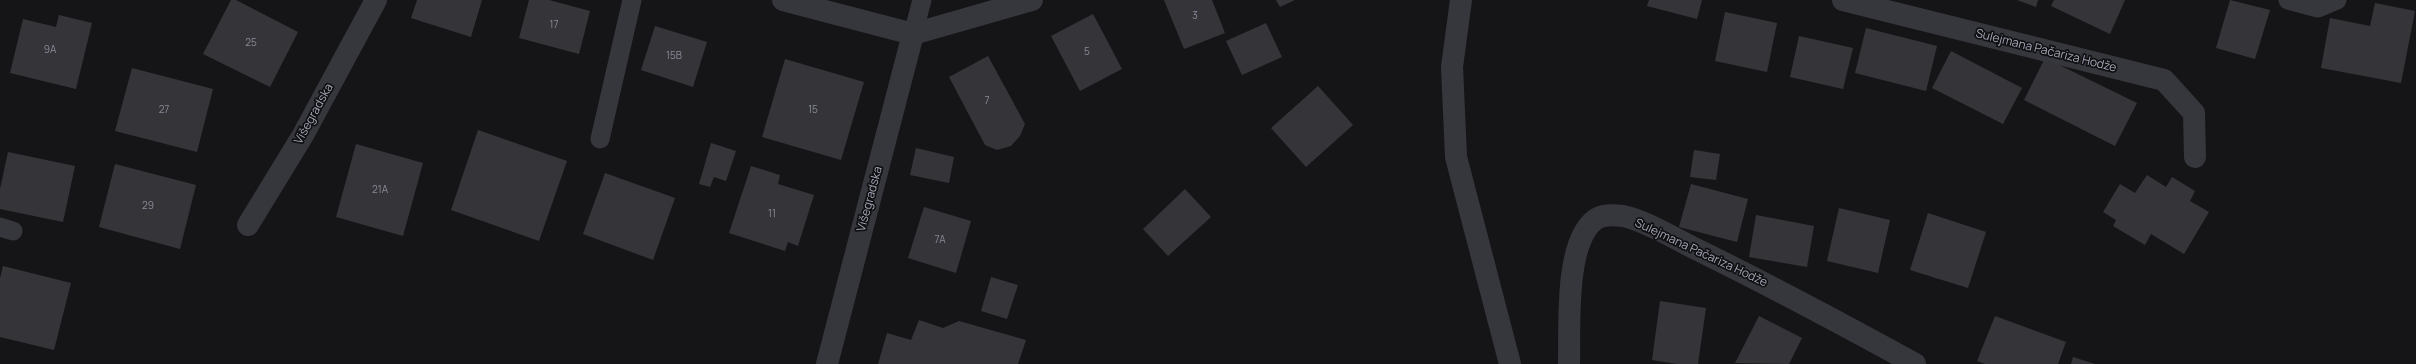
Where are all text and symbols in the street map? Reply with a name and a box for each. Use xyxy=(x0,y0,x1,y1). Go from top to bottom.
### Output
house number: 3 xyxy=(1192,10,1198,22)
house number: 17 xyxy=(550,19,558,31)
street label: Sulejmana Pačariza Hodže xyxy=(1974,27,2118,75)
house number: 25 xyxy=(245,37,257,49)
house number: 9A xyxy=(44,44,56,56)
house number: 5 xyxy=(1084,46,1090,58)
house number: 15B xyxy=(666,50,682,62)
street label: Višegradska xyxy=(291,81,337,147)
house number: 7 xyxy=(984,95,990,107)
house number: 27 xyxy=(159,104,169,116)
house number: 15 xyxy=(808,104,818,116)
street label: Višegradska xyxy=(854,165,886,233)
house number: 21A xyxy=(372,184,388,196)
house number: 29 xyxy=(142,200,154,212)
house number: 11 xyxy=(768,208,776,220)
street label: Sulejmana Pačariza Hodže xyxy=(1632,216,1770,290)
house number: 7A xyxy=(935,234,945,246)

